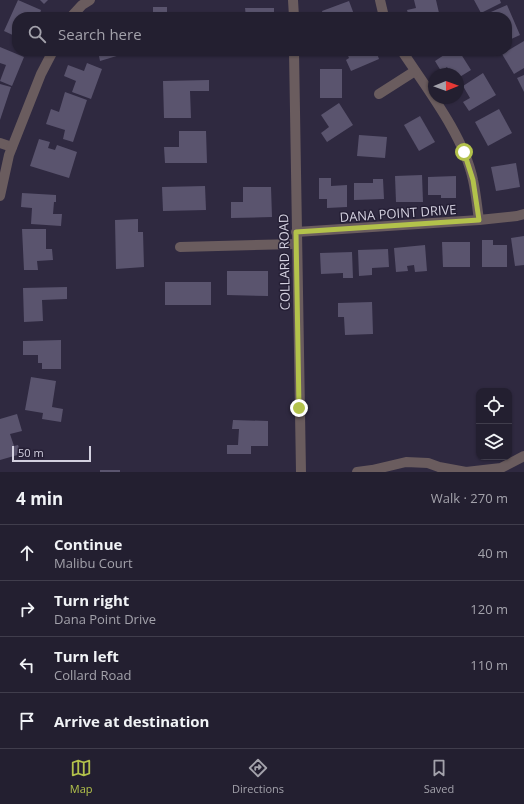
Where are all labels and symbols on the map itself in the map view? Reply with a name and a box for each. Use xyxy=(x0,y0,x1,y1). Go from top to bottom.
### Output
north arrow xyxy=(428,68,464,104)
route start xyxy=(455,143,473,161)
street label: DANA POINT DRIVE xyxy=(339,200,457,226)
street label: COLLARD ROAD xyxy=(274,213,294,311)
route end xyxy=(290,399,308,417)
scale bar xyxy=(12,444,91,463)

